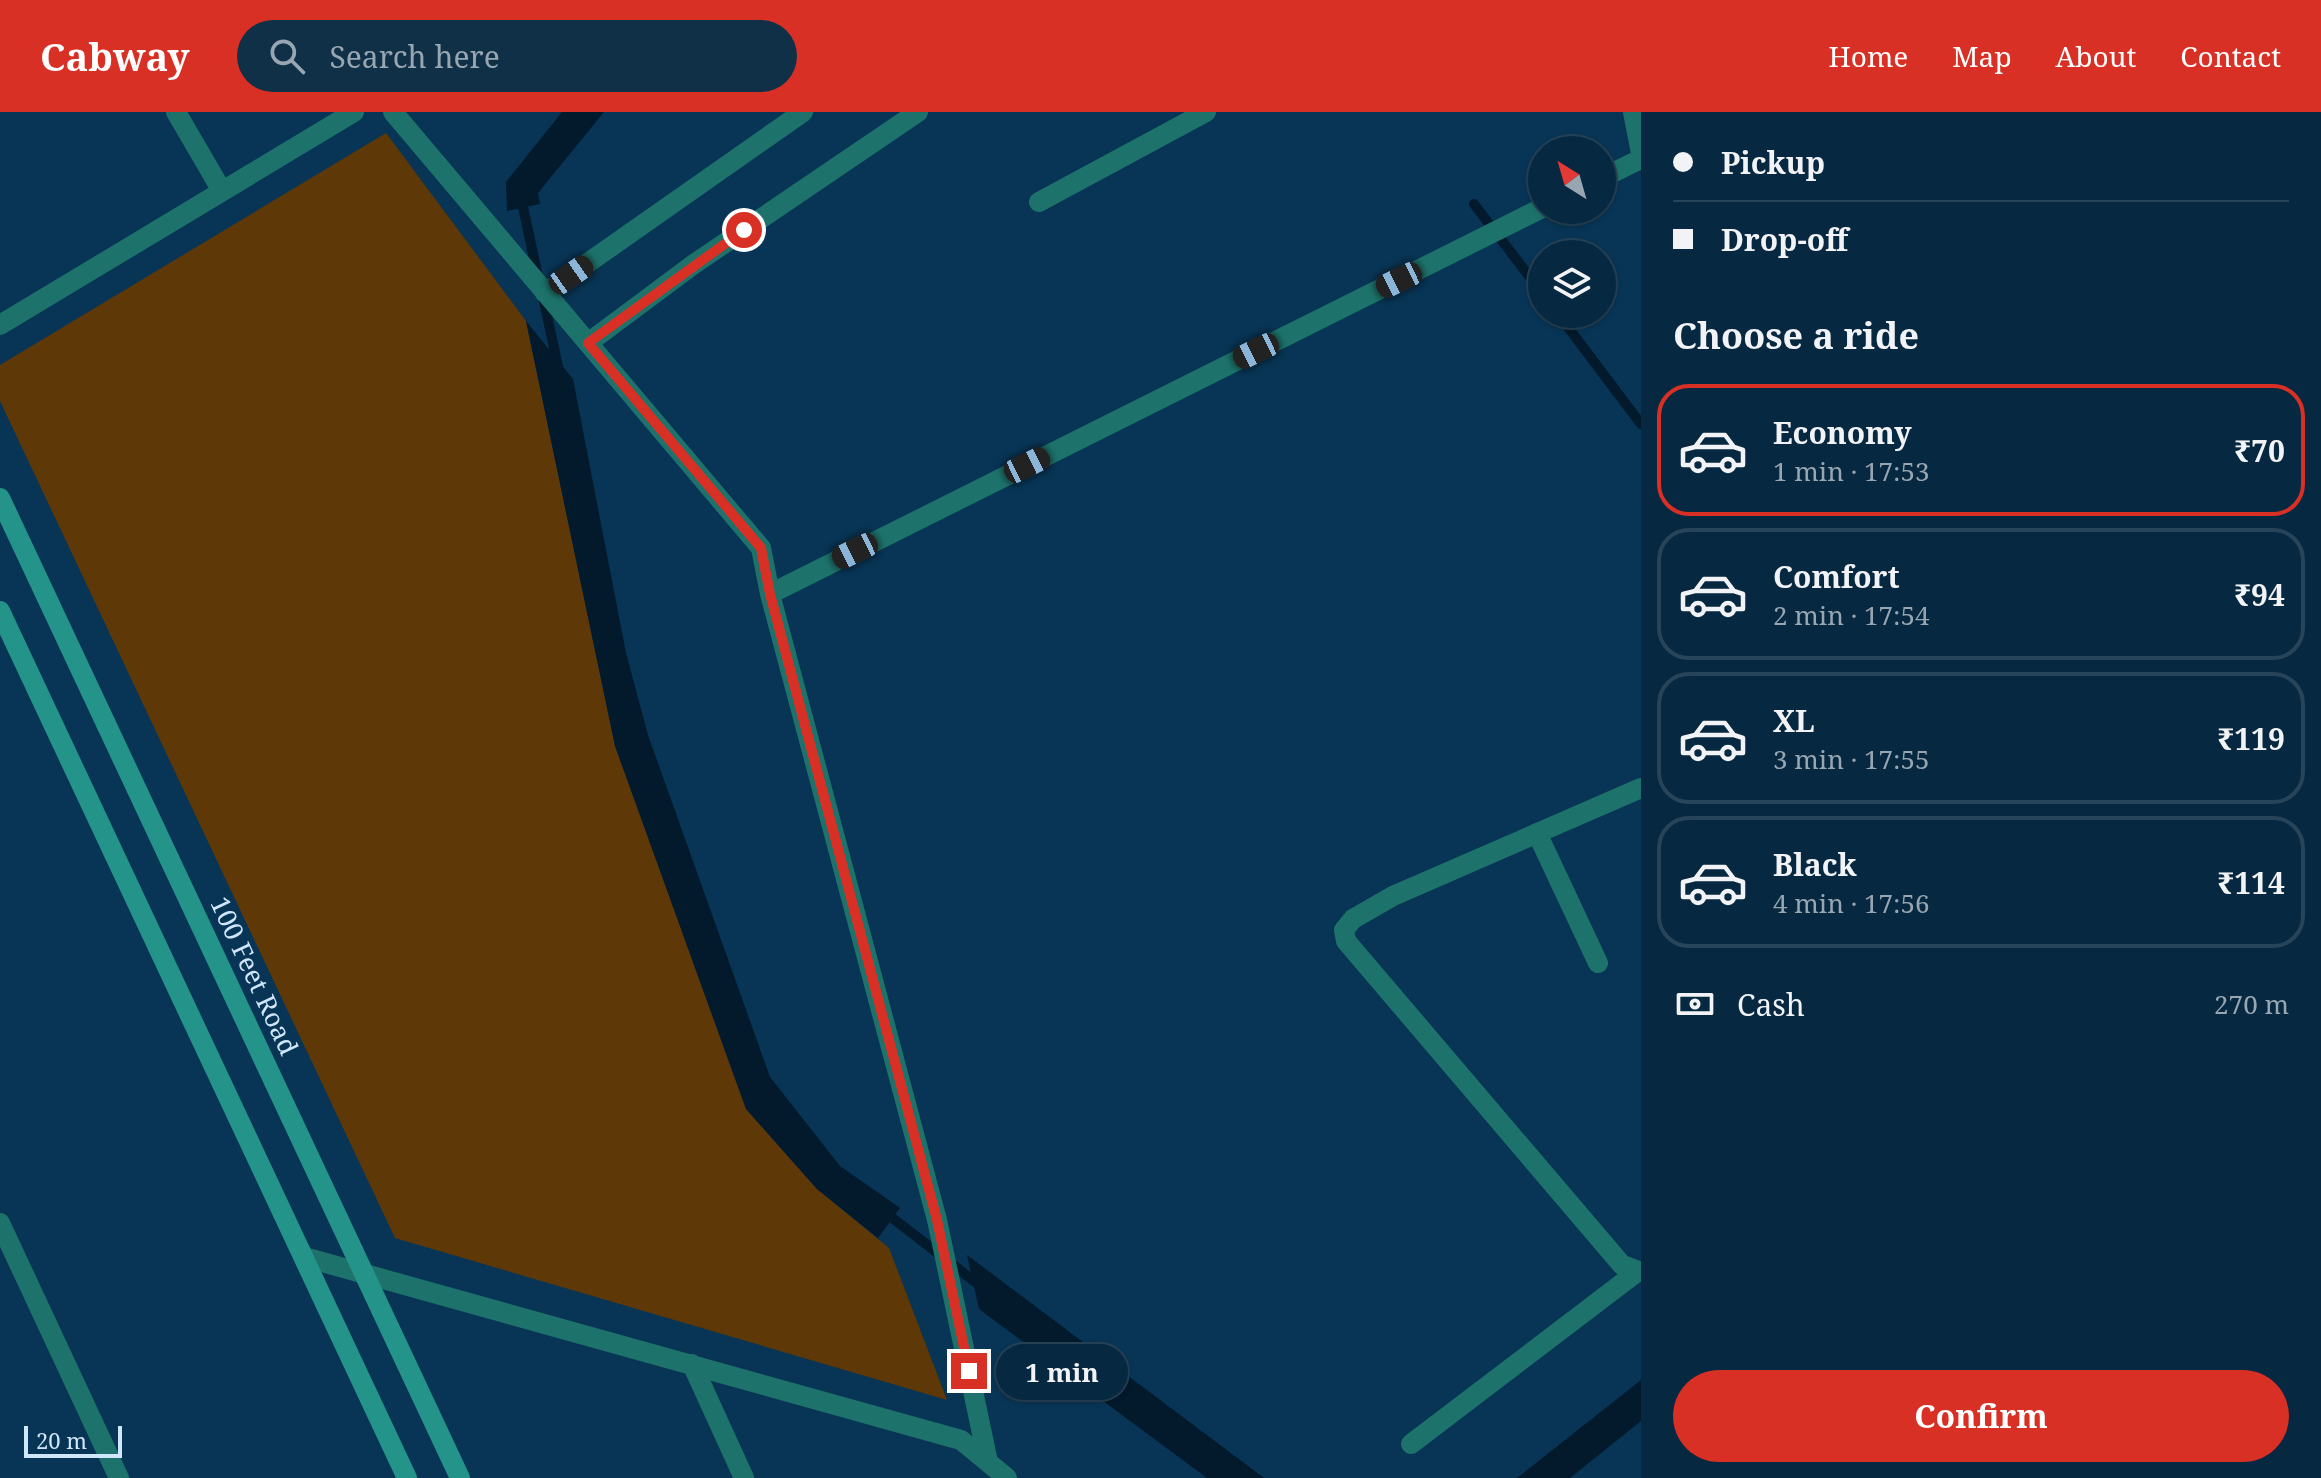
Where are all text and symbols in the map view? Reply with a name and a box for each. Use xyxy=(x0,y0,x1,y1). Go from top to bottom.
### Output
search box xyxy=(237,20,797,92)
text: Cabway xyxy=(40,30,189,82)
icon: search xyxy=(265,34,309,78)
text: Search here xyxy=(329,36,500,77)
text: Home xyxy=(1829,37,1908,75)
text: Map xyxy=(1952,37,2012,75)
text: About xyxy=(2056,37,2136,75)
text: Contact xyxy=(2180,37,2281,75)
north arrow xyxy=(1528,136,1616,224)
map controls xyxy=(1528,136,1616,328)
text: Pickup xyxy=(1721,142,1825,183)
route start xyxy=(726,212,762,248)
text: Drop-off xyxy=(1721,219,1848,260)
button: layers xyxy=(1528,240,1616,328)
car xyxy=(544,251,598,299)
car xyxy=(1372,259,1426,301)
text: Choose a ride xyxy=(1673,311,1919,360)
car xyxy=(1229,330,1283,372)
text: Economy xyxy=(1773,412,1912,453)
icon: car xyxy=(1677,414,1749,486)
text: ₹70 xyxy=(2234,430,2285,471)
car xyxy=(1000,444,1054,486)
text: 1 min · 17:53 xyxy=(1773,453,1930,489)
car xyxy=(828,530,882,572)
text: Comfort xyxy=(1773,556,1900,597)
icon: car xyxy=(1677,558,1749,630)
text: ₹94 xyxy=(2234,574,2285,615)
text: 2 min · 17:54 xyxy=(1773,597,1930,633)
text: XL xyxy=(1773,700,1815,741)
icon: car xyxy=(1677,702,1749,774)
text: ₹119 xyxy=(2217,718,2285,759)
text: 3 min · 17:55 xyxy=(1773,741,1930,777)
text: Black xyxy=(1773,844,1857,885)
icon: car xyxy=(1677,846,1749,918)
text: ₹114 xyxy=(2217,862,2285,903)
text: 4 min · 17:56 xyxy=(1773,885,1930,921)
street label: 100 Feet Road xyxy=(202,890,307,1061)
icon: cash xyxy=(1673,982,1717,1026)
text: Cash xyxy=(1737,984,1805,1025)
text: 270 m xyxy=(2214,986,2289,1022)
callout: 1 min xyxy=(997,1343,1129,1399)
route end xyxy=(951,1353,987,1389)
text: 1 min xyxy=(1025,1354,1099,1390)
button: Confirm xyxy=(1673,1370,2289,1462)
scale bar xyxy=(24,1422,122,1458)
text: 20 m xyxy=(36,1425,87,1455)

